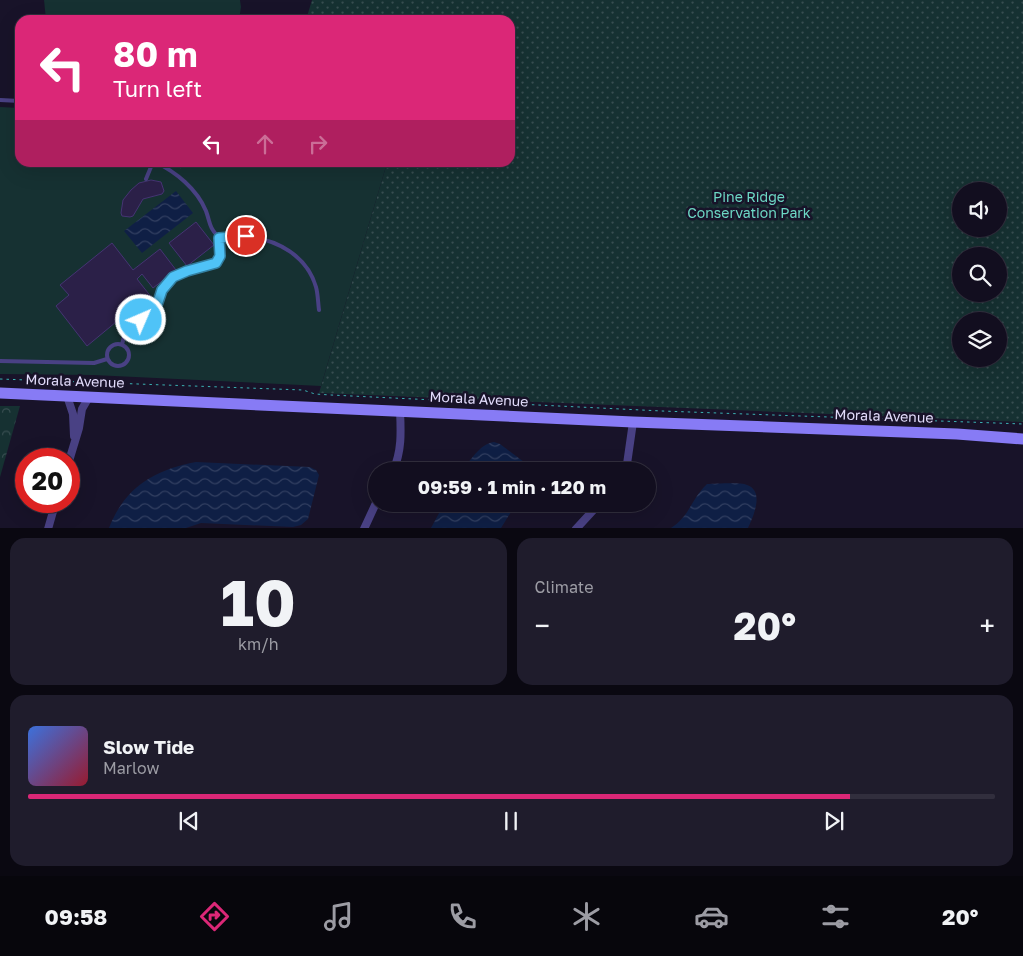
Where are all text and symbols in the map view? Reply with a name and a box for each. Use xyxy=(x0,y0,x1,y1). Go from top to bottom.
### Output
text: 80 m xyxy=(113,33,198,75)
icon: left xyxy=(30,35,95,100)
text: Turn left xyxy=(113,75,202,102)
icon: left xyxy=(198,130,226,158)
icon: ahead xyxy=(251,130,279,158)
icon: right xyxy=(304,130,332,158)
map controls xyxy=(952,182,1007,367)
button: sound xyxy=(952,182,1007,237)
park label: Pine Ridge Conservation Park xyxy=(687,188,811,221)
pin xyxy=(225,215,267,257)
icon: arrive xyxy=(232,222,260,250)
button: search xyxy=(952,247,1007,302)
position arrow xyxy=(114,293,166,345)
button: layers xyxy=(952,312,1007,367)
street label: Morala Avenue xyxy=(25,370,125,391)
street label: Morala Avenue xyxy=(429,387,529,410)
street label: Morala Avenue xyxy=(834,405,934,426)
speed limit sign: 20 xyxy=(15,448,80,513)
text: 09:59 · 1 min · 120 m xyxy=(418,475,606,498)
text: 10 xyxy=(220,562,296,640)
text: Climate xyxy=(535,577,594,597)
text: 20° xyxy=(733,603,796,648)
text: − xyxy=(535,609,550,642)
text: + xyxy=(980,609,995,642)
text: km/h xyxy=(238,634,279,654)
text: Slow Tide xyxy=(103,735,194,758)
text: Marlow xyxy=(103,758,159,778)
icon: previous xyxy=(175,807,203,835)
icon: pause xyxy=(497,807,525,835)
icon: next xyxy=(820,807,848,835)
icon: directions xyxy=(197,899,232,934)
icon: music xyxy=(321,899,356,934)
icon: phone xyxy=(445,899,480,934)
icon: climate xyxy=(569,899,604,934)
icon: car xyxy=(694,899,729,934)
icon: filters xyxy=(818,899,853,934)
text: 09:58 xyxy=(45,903,107,930)
text: 20° xyxy=(942,903,978,930)

